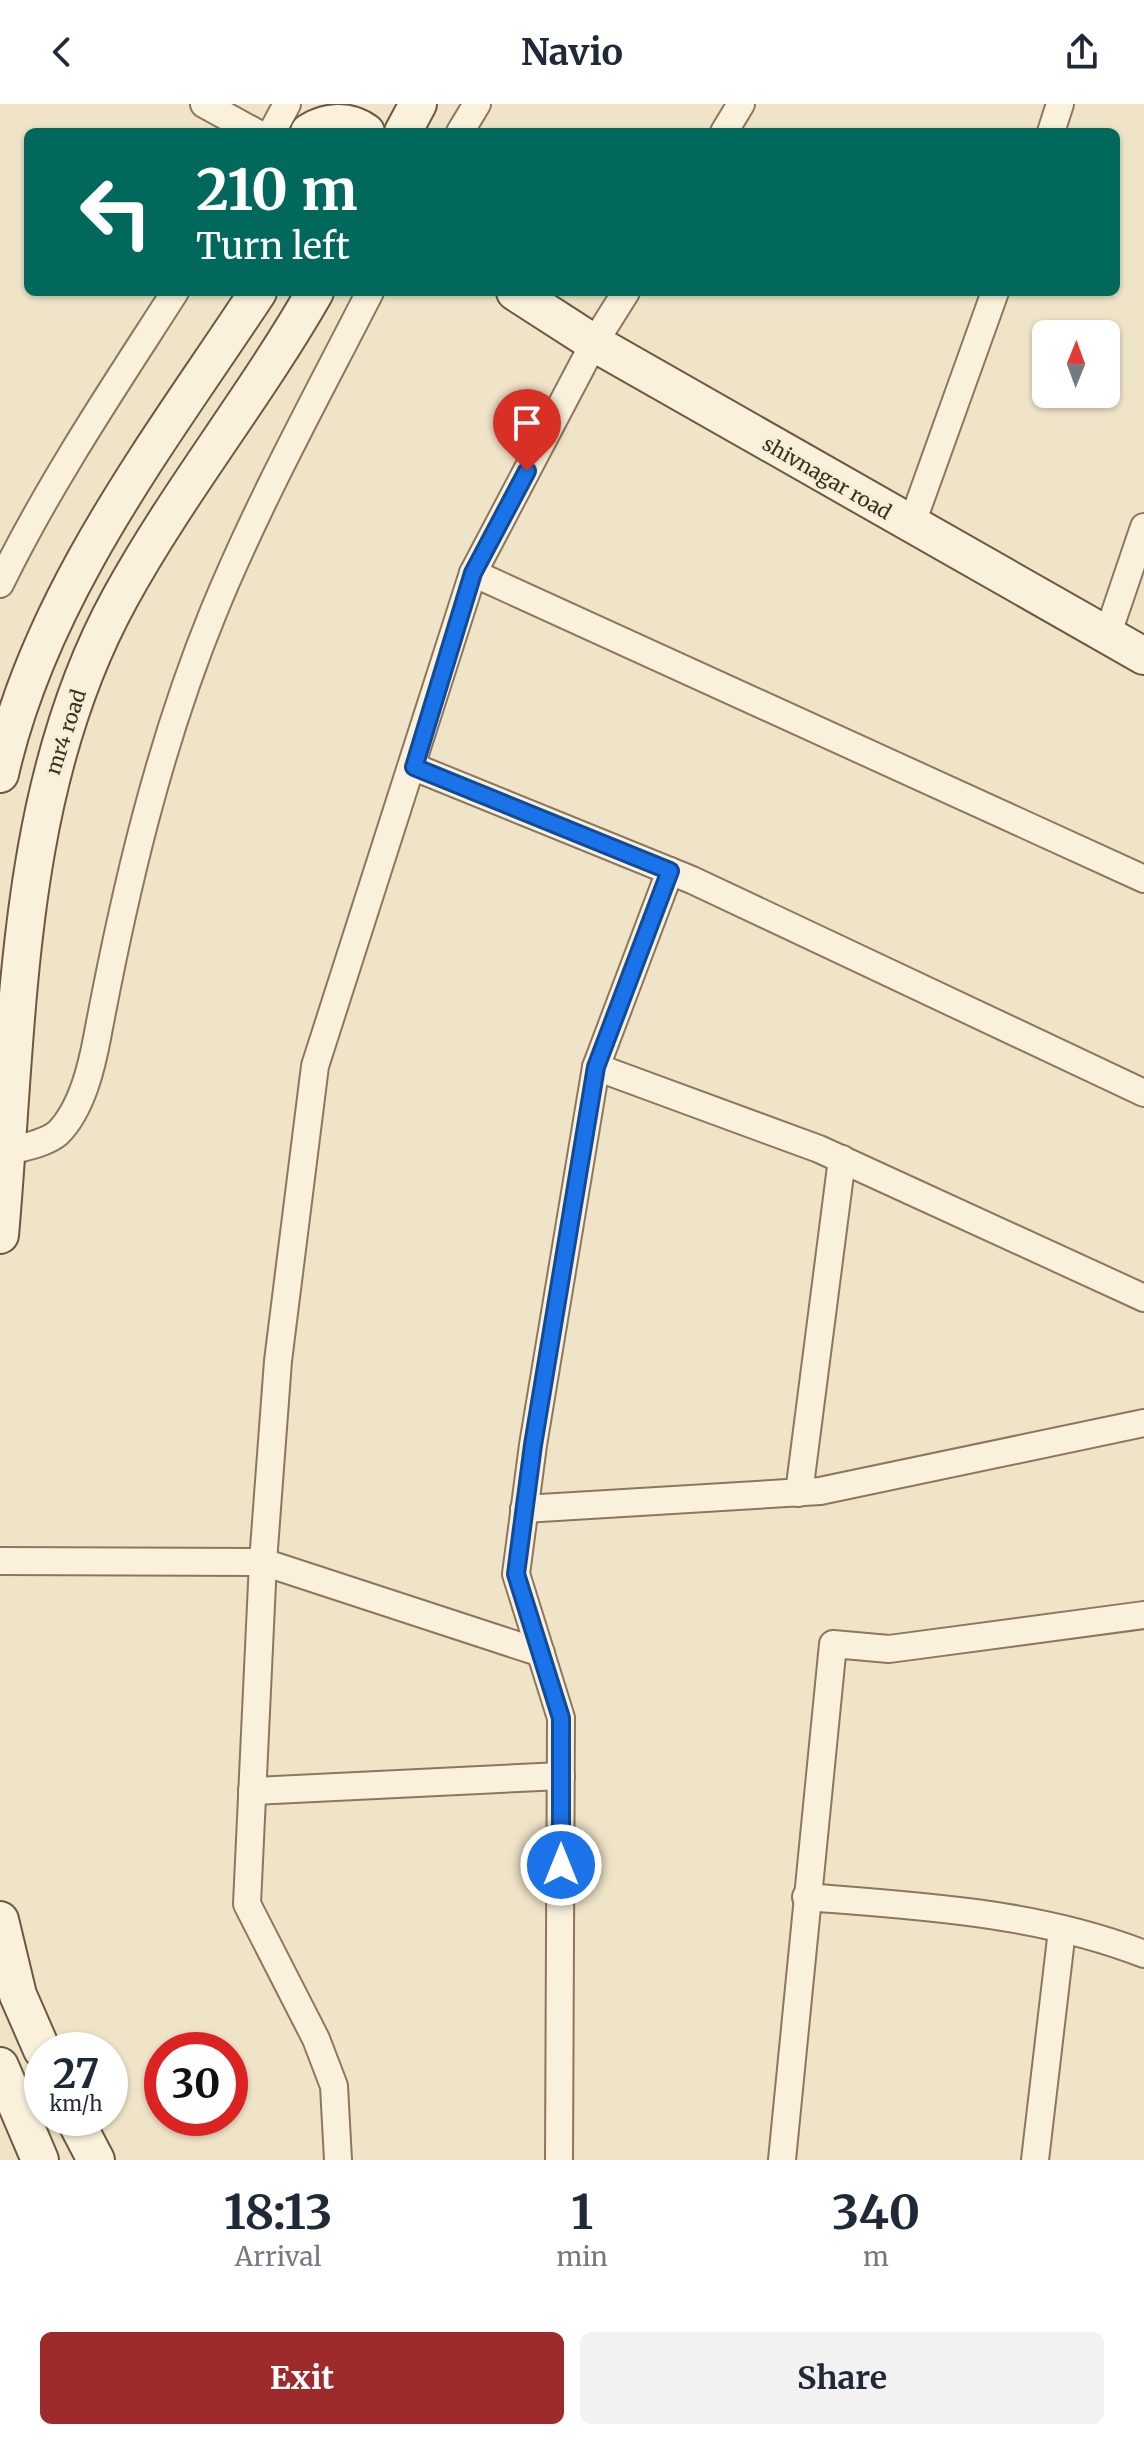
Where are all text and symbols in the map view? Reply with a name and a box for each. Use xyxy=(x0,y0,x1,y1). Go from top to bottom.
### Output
icon: back xyxy=(40,30,84,74)
text: Navio xyxy=(521,30,623,75)
icon: share xyxy=(1060,30,1104,74)
text: 210 m xyxy=(196,155,358,225)
icon: left xyxy=(64,160,168,264)
text: Turn left xyxy=(196,224,350,269)
north arrow xyxy=(1032,320,1120,408)
map controls xyxy=(1032,320,1120,408)
pin xyxy=(493,389,561,471)
icon: arrive xyxy=(505,401,549,445)
street label: shivnagar road xyxy=(759,431,896,524)
street label: mr4 road xyxy=(40,686,91,778)
position arrow xyxy=(519,1823,603,1907)
speed limit sign: 30 xyxy=(144,2032,248,2136)
text: 27 xyxy=(53,2049,99,2099)
text: km/h xyxy=(50,2091,102,2116)
text: 18:13 xyxy=(224,2182,333,2242)
text: 1 xyxy=(571,2182,593,2242)
text: 340 xyxy=(832,2182,920,2242)
text: Arrival xyxy=(235,2240,322,2273)
text: min xyxy=(556,2240,608,2273)
text: m xyxy=(863,2240,889,2273)
button: Exit xyxy=(40,2332,564,2424)
button: Share xyxy=(580,2332,1104,2424)

